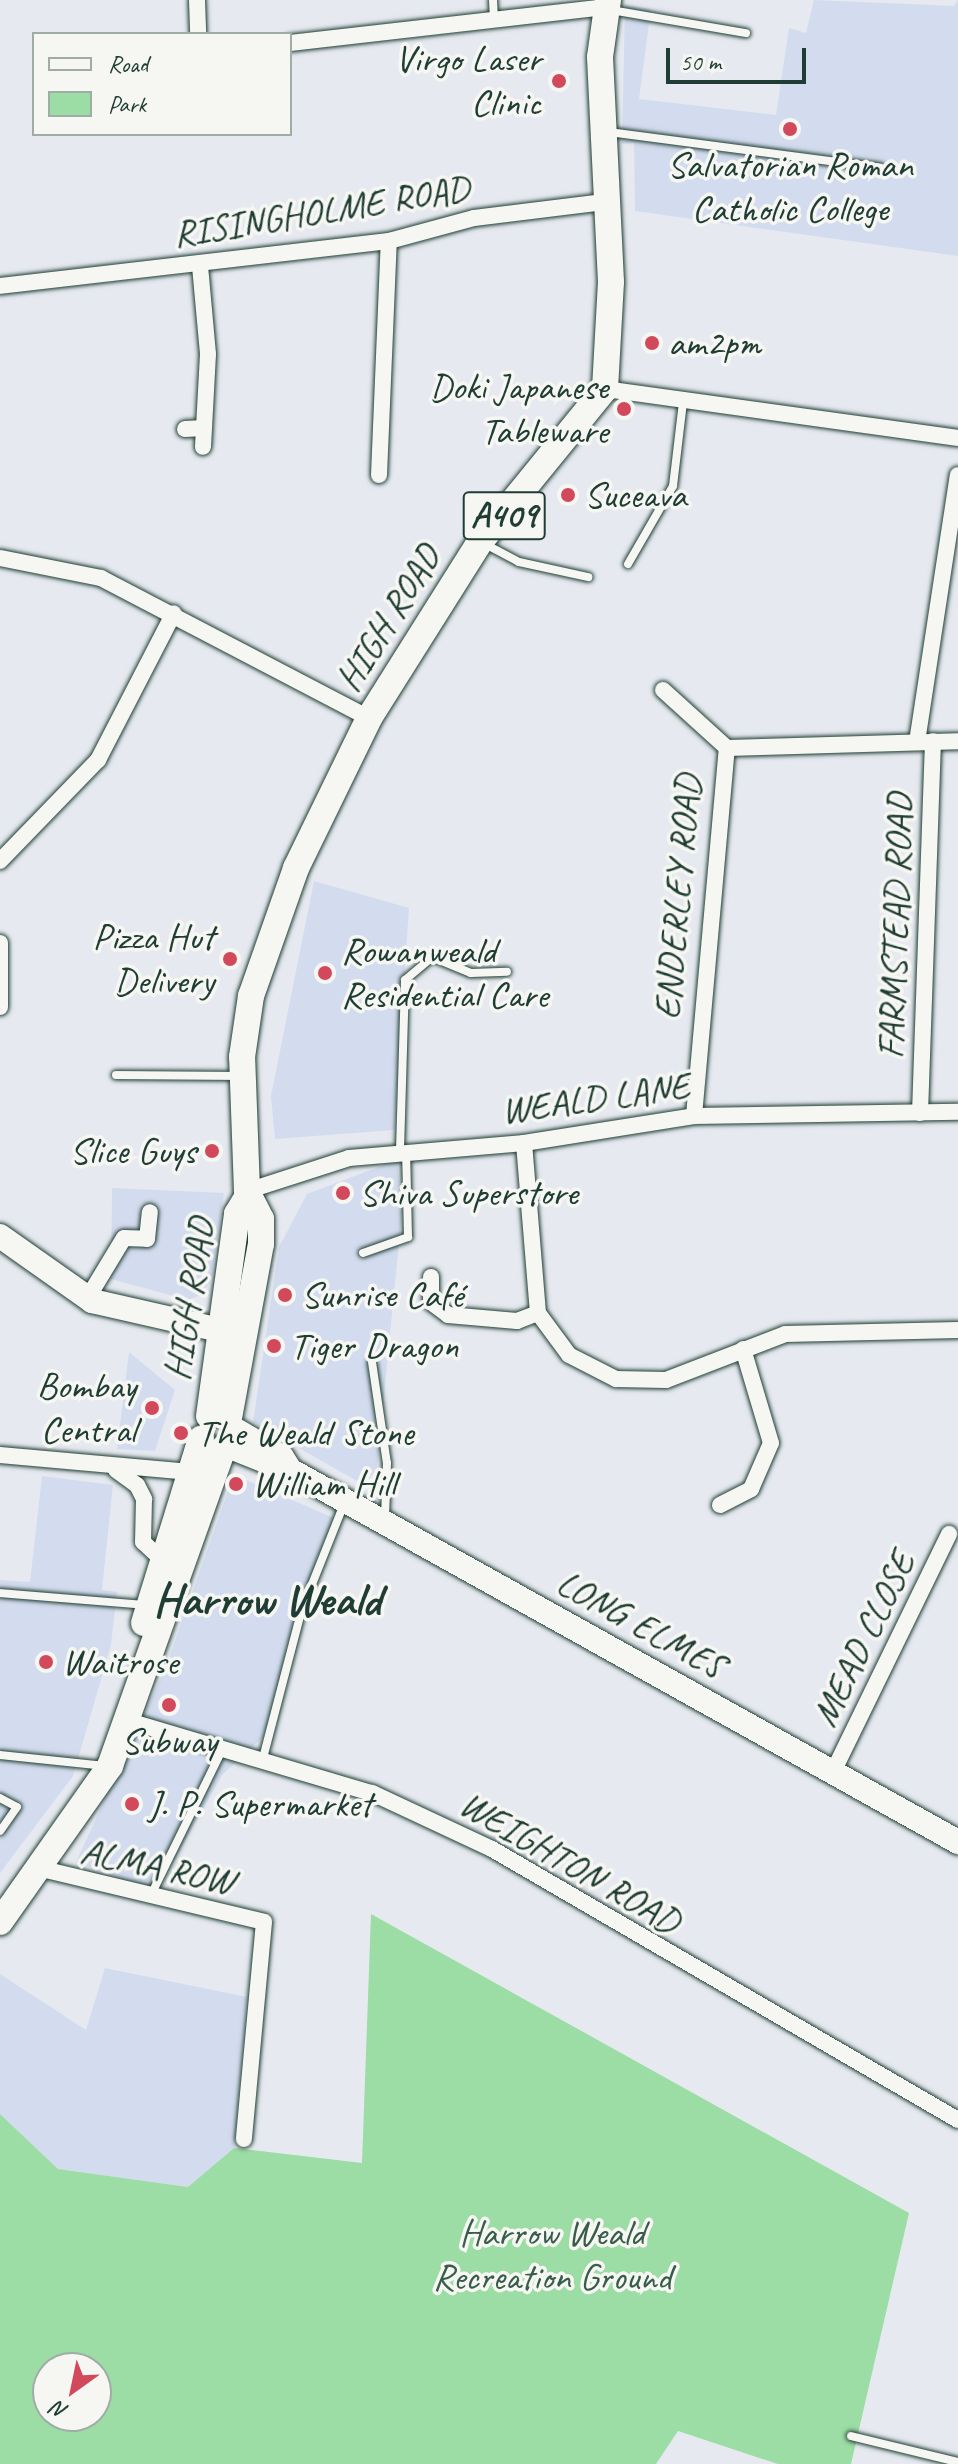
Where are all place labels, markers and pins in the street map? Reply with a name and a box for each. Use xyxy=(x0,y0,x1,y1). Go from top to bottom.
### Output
place label: Virgo Laser Clinic xyxy=(394,36,541,126)
marker: Virgo Laser Clinic xyxy=(548,70,570,92)
marker: Salvatorian Roman Catholic College xyxy=(781,120,799,138)
place label: Salvatorian Roman Catholic College xyxy=(668,142,912,232)
place label: am2pm xyxy=(668,320,761,366)
marker: am2pm xyxy=(643,334,661,352)
place label: Doki Japanese Tableware xyxy=(430,364,608,454)
marker: Doki Japanese Tableware xyxy=(615,400,633,418)
place label: Suceava xyxy=(584,472,686,518)
marker: Suceava xyxy=(559,486,577,504)
place label: Pizza Hut Delivery xyxy=(92,914,214,1004)
place label: Rowanweald Residential Care xyxy=(341,928,549,1018)
marker: Pizza Hut Delivery xyxy=(221,950,239,968)
marker: Rowanweald Residential Care xyxy=(316,964,334,982)
place label: Slice Guys xyxy=(70,1128,196,1174)
marker: Slice Guys xyxy=(203,1142,221,1160)
place label: Shiva Superstore xyxy=(359,1170,577,1216)
marker: Shiva Superstore xyxy=(334,1184,352,1202)
place label: Sunrise Café xyxy=(301,1272,463,1318)
marker: Sunrise Café xyxy=(276,1286,294,1304)
place label: Tiger Dragon xyxy=(290,1323,460,1369)
marker: Tiger Dragon xyxy=(265,1337,283,1355)
place label: Bombay Central xyxy=(37,1363,136,1452)
marker: Bombay Central xyxy=(143,1399,161,1417)
place label: The Weald Stone xyxy=(197,1410,415,1456)
marker: The Weald Stone xyxy=(172,1424,190,1442)
place label: William Hill xyxy=(252,1461,395,1507)
marker: William Hill xyxy=(227,1475,245,1493)
place label: Waitrose xyxy=(62,1639,178,1685)
marker: Waitrose xyxy=(37,1653,55,1671)
marker: Subway xyxy=(160,1696,178,1714)
place label: Subway xyxy=(121,1718,217,1764)
place label: J. P. Supermarket xyxy=(148,1781,372,1827)
marker: J. P. Supermarket xyxy=(123,1795,141,1813)

